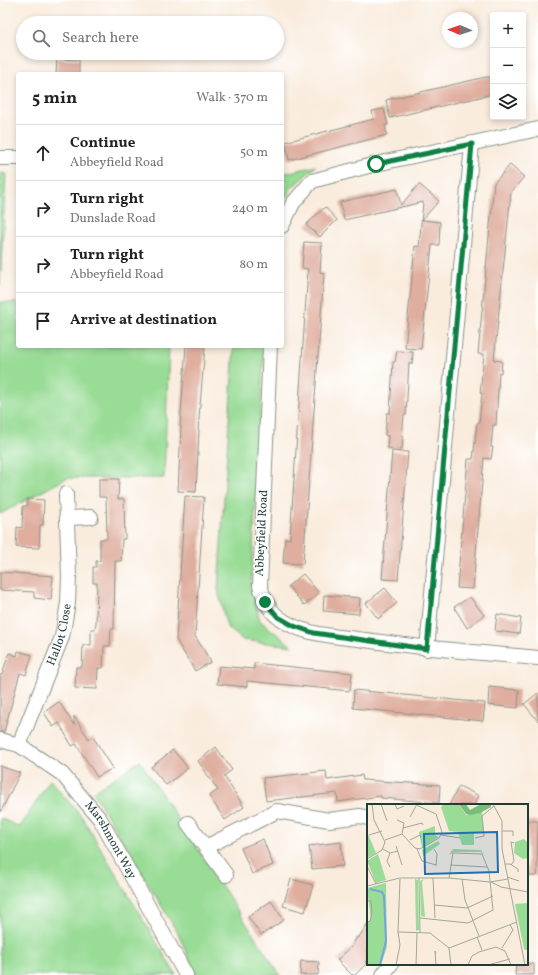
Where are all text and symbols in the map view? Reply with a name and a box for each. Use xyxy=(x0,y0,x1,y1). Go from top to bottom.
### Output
north arrow xyxy=(442,12,478,48)
map controls xyxy=(490,12,526,120)
button: + xyxy=(490,12,526,48)
search box xyxy=(16,16,284,60)
icon: search xyxy=(30,27,52,49)
text: Search here xyxy=(62,28,139,49)
button: − xyxy=(490,48,526,84)
button: layers xyxy=(490,84,526,120)
text: 5 min xyxy=(32,87,77,110)
text: Walk · 370 m xyxy=(196,89,268,107)
text: Continue xyxy=(70,133,135,154)
icon: ahead xyxy=(32,142,54,164)
text: 50 m xyxy=(240,144,268,162)
text: Abbeyfield Road xyxy=(70,154,164,172)
route start xyxy=(367,155,385,173)
text: Turn right xyxy=(70,189,144,210)
icon: right xyxy=(32,198,54,220)
text: 240 m xyxy=(232,200,268,218)
text: Dunslade Road xyxy=(70,210,156,228)
text: Turn right xyxy=(70,245,144,266)
icon: right xyxy=(32,254,54,276)
text: 80 m xyxy=(239,256,268,274)
text: Abbeyfield Road xyxy=(70,266,164,284)
icon: arrive xyxy=(32,310,54,332)
text: Arrive at destination xyxy=(70,310,217,331)
street label: Abbeyfield Road xyxy=(252,489,272,577)
route end xyxy=(256,593,274,611)
street label: Hallot Close xyxy=(43,602,76,668)
street label: Marshmont Way xyxy=(81,798,140,883)
inset map xyxy=(367,804,528,965)

